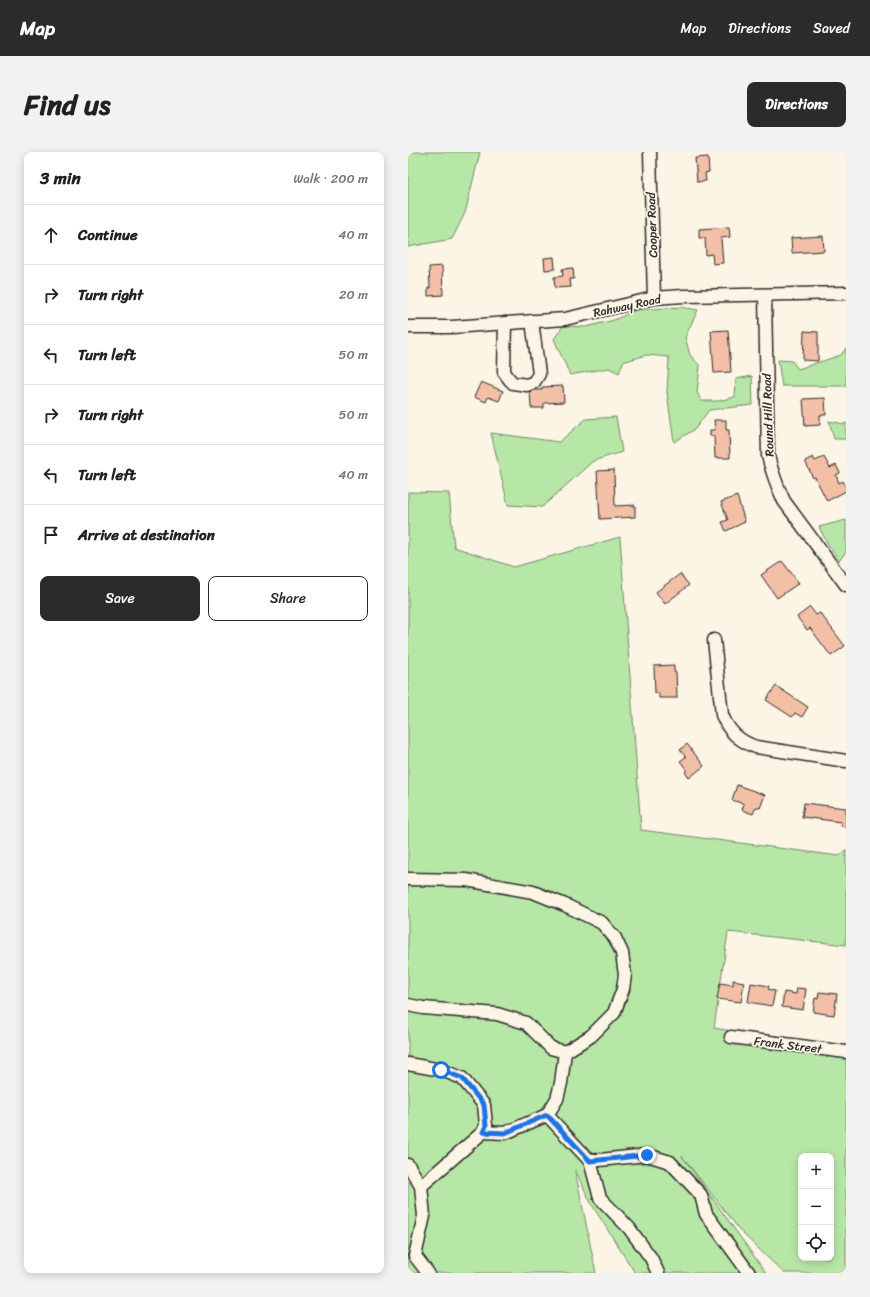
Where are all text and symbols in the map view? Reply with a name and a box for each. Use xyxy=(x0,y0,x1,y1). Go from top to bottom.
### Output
text: Map xyxy=(20,12,55,45)
text: Map xyxy=(680,16,706,41)
text: Directions xyxy=(728,16,791,41)
text: Saved xyxy=(813,16,850,41)
text: Find us xyxy=(24,80,111,129)
button: Directions xyxy=(747,82,846,127)
text: 3 min xyxy=(40,163,81,193)
text: Walk · 200 m xyxy=(293,167,368,190)
street label: Cooper Road xyxy=(640,191,664,258)
text: Continue xyxy=(78,222,138,248)
text: 40 m xyxy=(338,223,368,246)
icon: ahead xyxy=(40,224,62,246)
text: Turn right xyxy=(78,282,143,308)
text: 20 m xyxy=(339,283,368,306)
icon: right xyxy=(40,284,62,306)
street label: Rahway Road xyxy=(591,288,665,324)
text: Turn left xyxy=(78,342,136,368)
text: 50 m xyxy=(338,343,368,366)
icon: left xyxy=(40,344,62,366)
street label: Round Hill Road xyxy=(756,372,780,457)
text: Turn right xyxy=(78,402,143,428)
text: 50 m xyxy=(338,403,368,426)
icon: right xyxy=(40,404,62,426)
text: Turn left xyxy=(78,462,136,488)
text: 40 m xyxy=(338,463,368,486)
icon: left xyxy=(40,464,62,486)
text: Arrive at destination xyxy=(78,522,215,548)
icon: arrive xyxy=(40,524,62,546)
button: Save xyxy=(40,576,200,621)
button: Share xyxy=(208,576,368,621)
street label: Frank Street xyxy=(753,1030,824,1060)
route start xyxy=(432,1061,450,1079)
route end xyxy=(638,1146,656,1164)
map controls xyxy=(798,1153,834,1261)
button: + xyxy=(798,1153,834,1189)
button: − xyxy=(798,1189,834,1225)
button: locate xyxy=(798,1225,834,1261)

